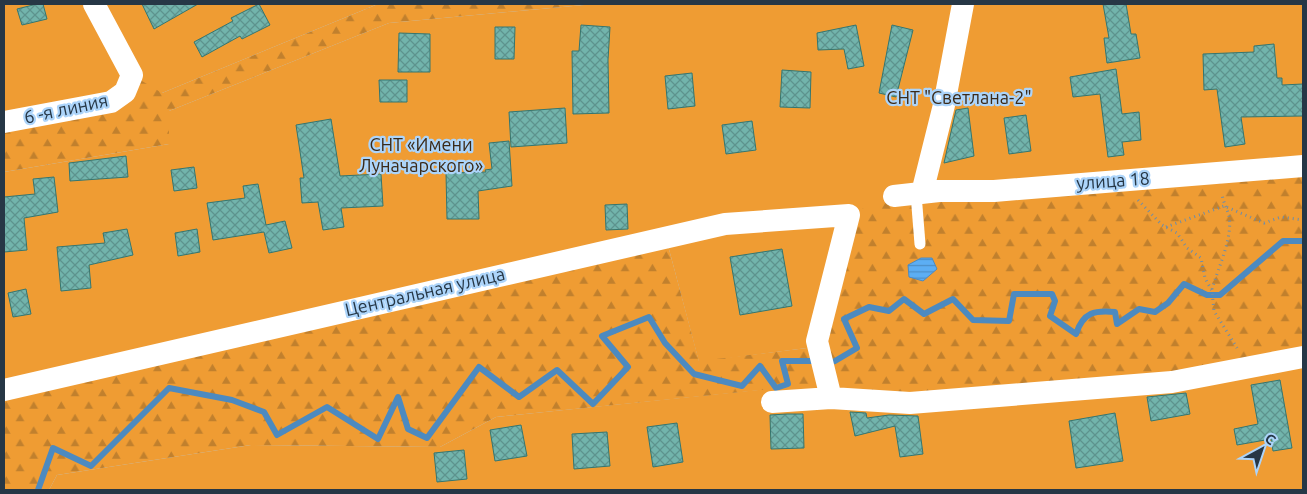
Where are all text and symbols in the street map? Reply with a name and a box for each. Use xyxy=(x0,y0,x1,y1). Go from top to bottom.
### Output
park label: СНТ "Светлана-2" xyxy=(886,87,1032,107)
street label: 6 -я линия xyxy=(22,89,110,127)
park label: СНТ «Имени Луначарского» xyxy=(359,134,483,175)
street label: улица 18 xyxy=(1075,167,1150,193)
street label: Центральная улица xyxy=(343,263,507,319)
north arrow xyxy=(1237,424,1287,474)
text: С xyxy=(1262,430,1279,448)

